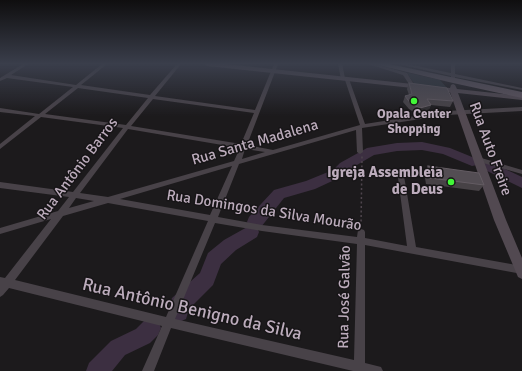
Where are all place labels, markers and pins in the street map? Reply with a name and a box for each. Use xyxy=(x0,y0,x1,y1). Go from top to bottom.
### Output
marker: Opala Center Shopping xyxy=(409,96,419,106)
place label: Opala Center Shopping xyxy=(377,107,451,138)
place label: Igreja Assembleia de Deus xyxy=(327,164,443,199)
marker: Igreja Assembleia de Deus xyxy=(446,177,456,187)

